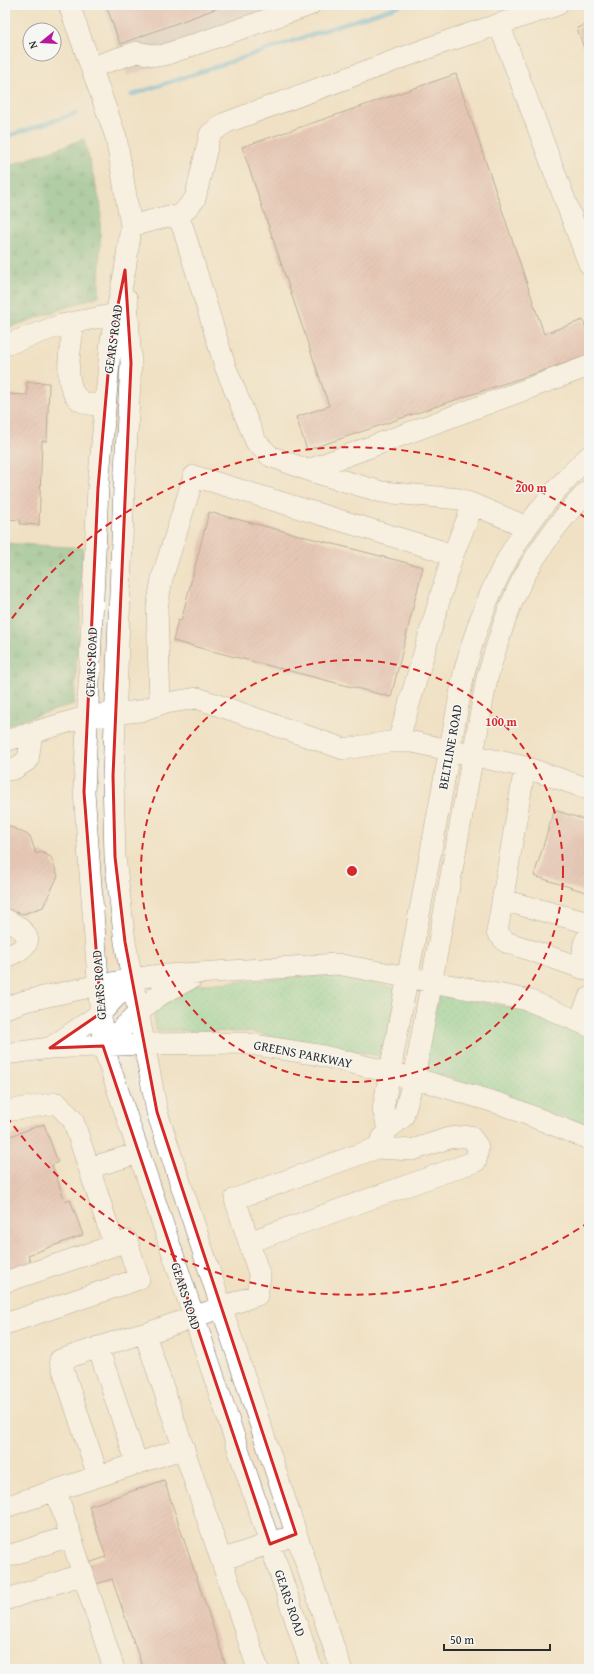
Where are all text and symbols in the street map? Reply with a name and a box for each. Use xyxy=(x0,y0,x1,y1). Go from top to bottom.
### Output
north arrow xyxy=(22,22,62,62)
text: N xyxy=(24,39,41,51)
street label: GEARS ROAD xyxy=(99,303,127,375)
text: 200 m xyxy=(515,479,548,496)
street label: GEARS ROAD xyxy=(80,627,102,697)
street label: BELTLINE ROAD xyxy=(433,703,467,791)
text: 100 m xyxy=(485,713,518,730)
centre of rings xyxy=(345,864,359,878)
street label: GEARS ROAD xyxy=(87,950,111,1020)
street label: GREENS PARKWAY xyxy=(252,1035,354,1073)
street label: GEARS ROAD xyxy=(166,1260,206,1332)
street label: GEARS ROAD xyxy=(270,1567,310,1639)
scale bar xyxy=(444,1626,550,1652)
text: 50 m xyxy=(450,1631,474,1648)

